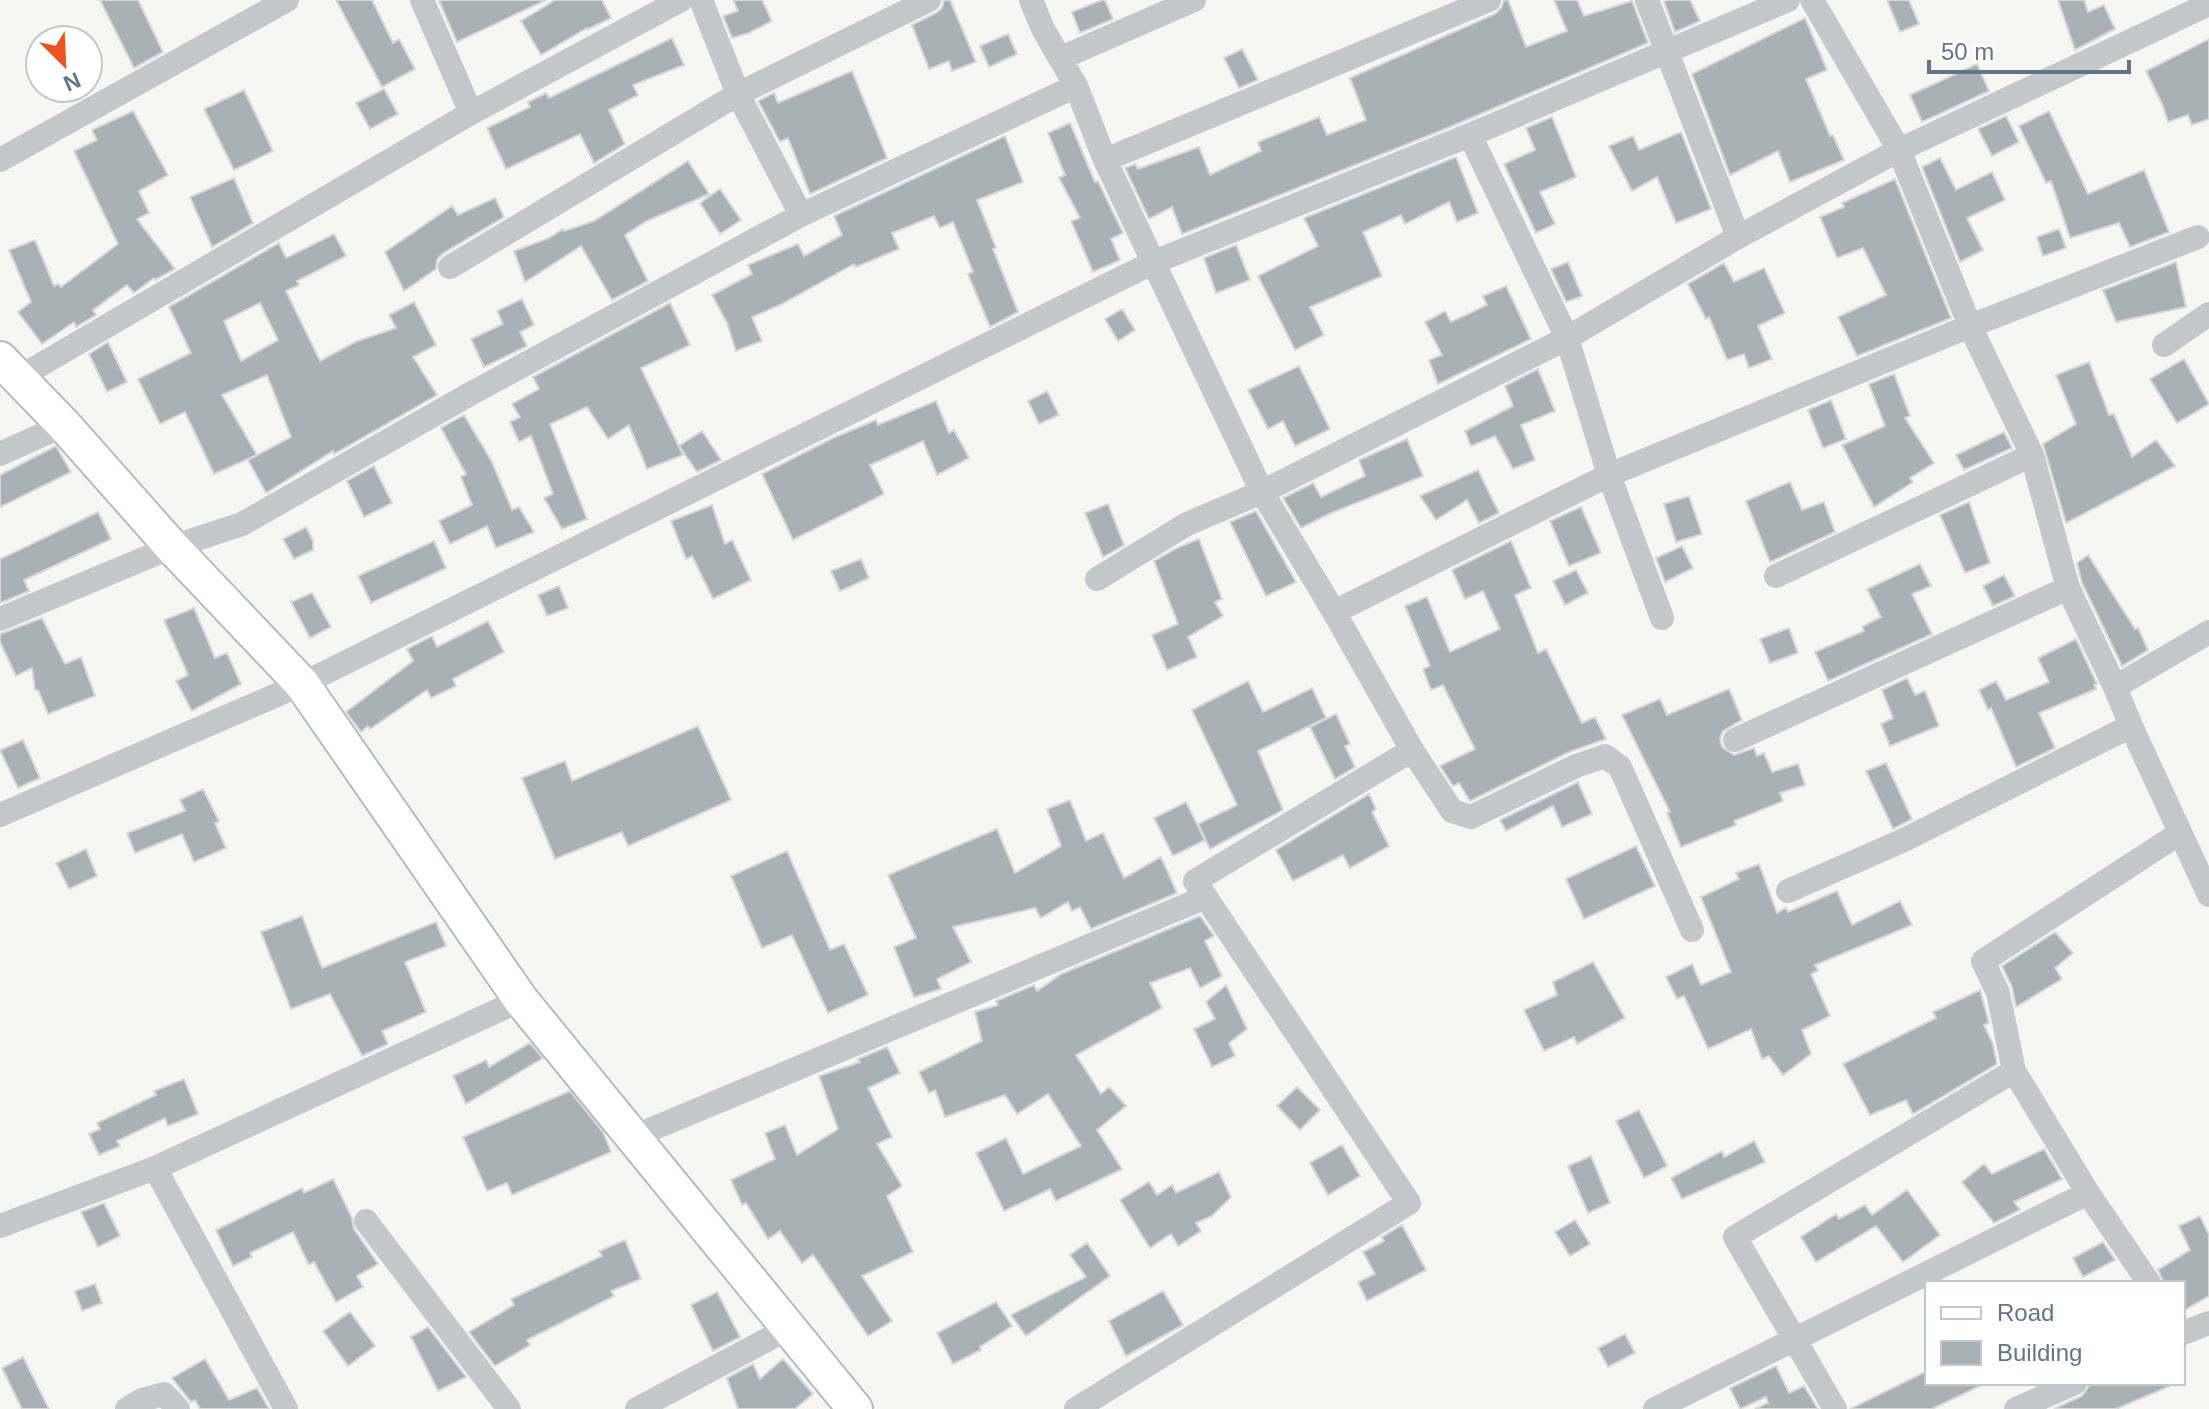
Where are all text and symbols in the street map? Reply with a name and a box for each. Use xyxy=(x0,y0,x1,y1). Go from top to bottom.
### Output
north arrow xyxy=(24,24,104,104)
scale bar xyxy=(1929,24,2129,74)
text: 50 m xyxy=(1941,38,1994,65)
text: N xyxy=(60,67,84,96)
legend xyxy=(1925,1281,2185,1385)
text: Road xyxy=(1997,1299,2054,1326)
text: Building xyxy=(1997,1339,2082,1366)

